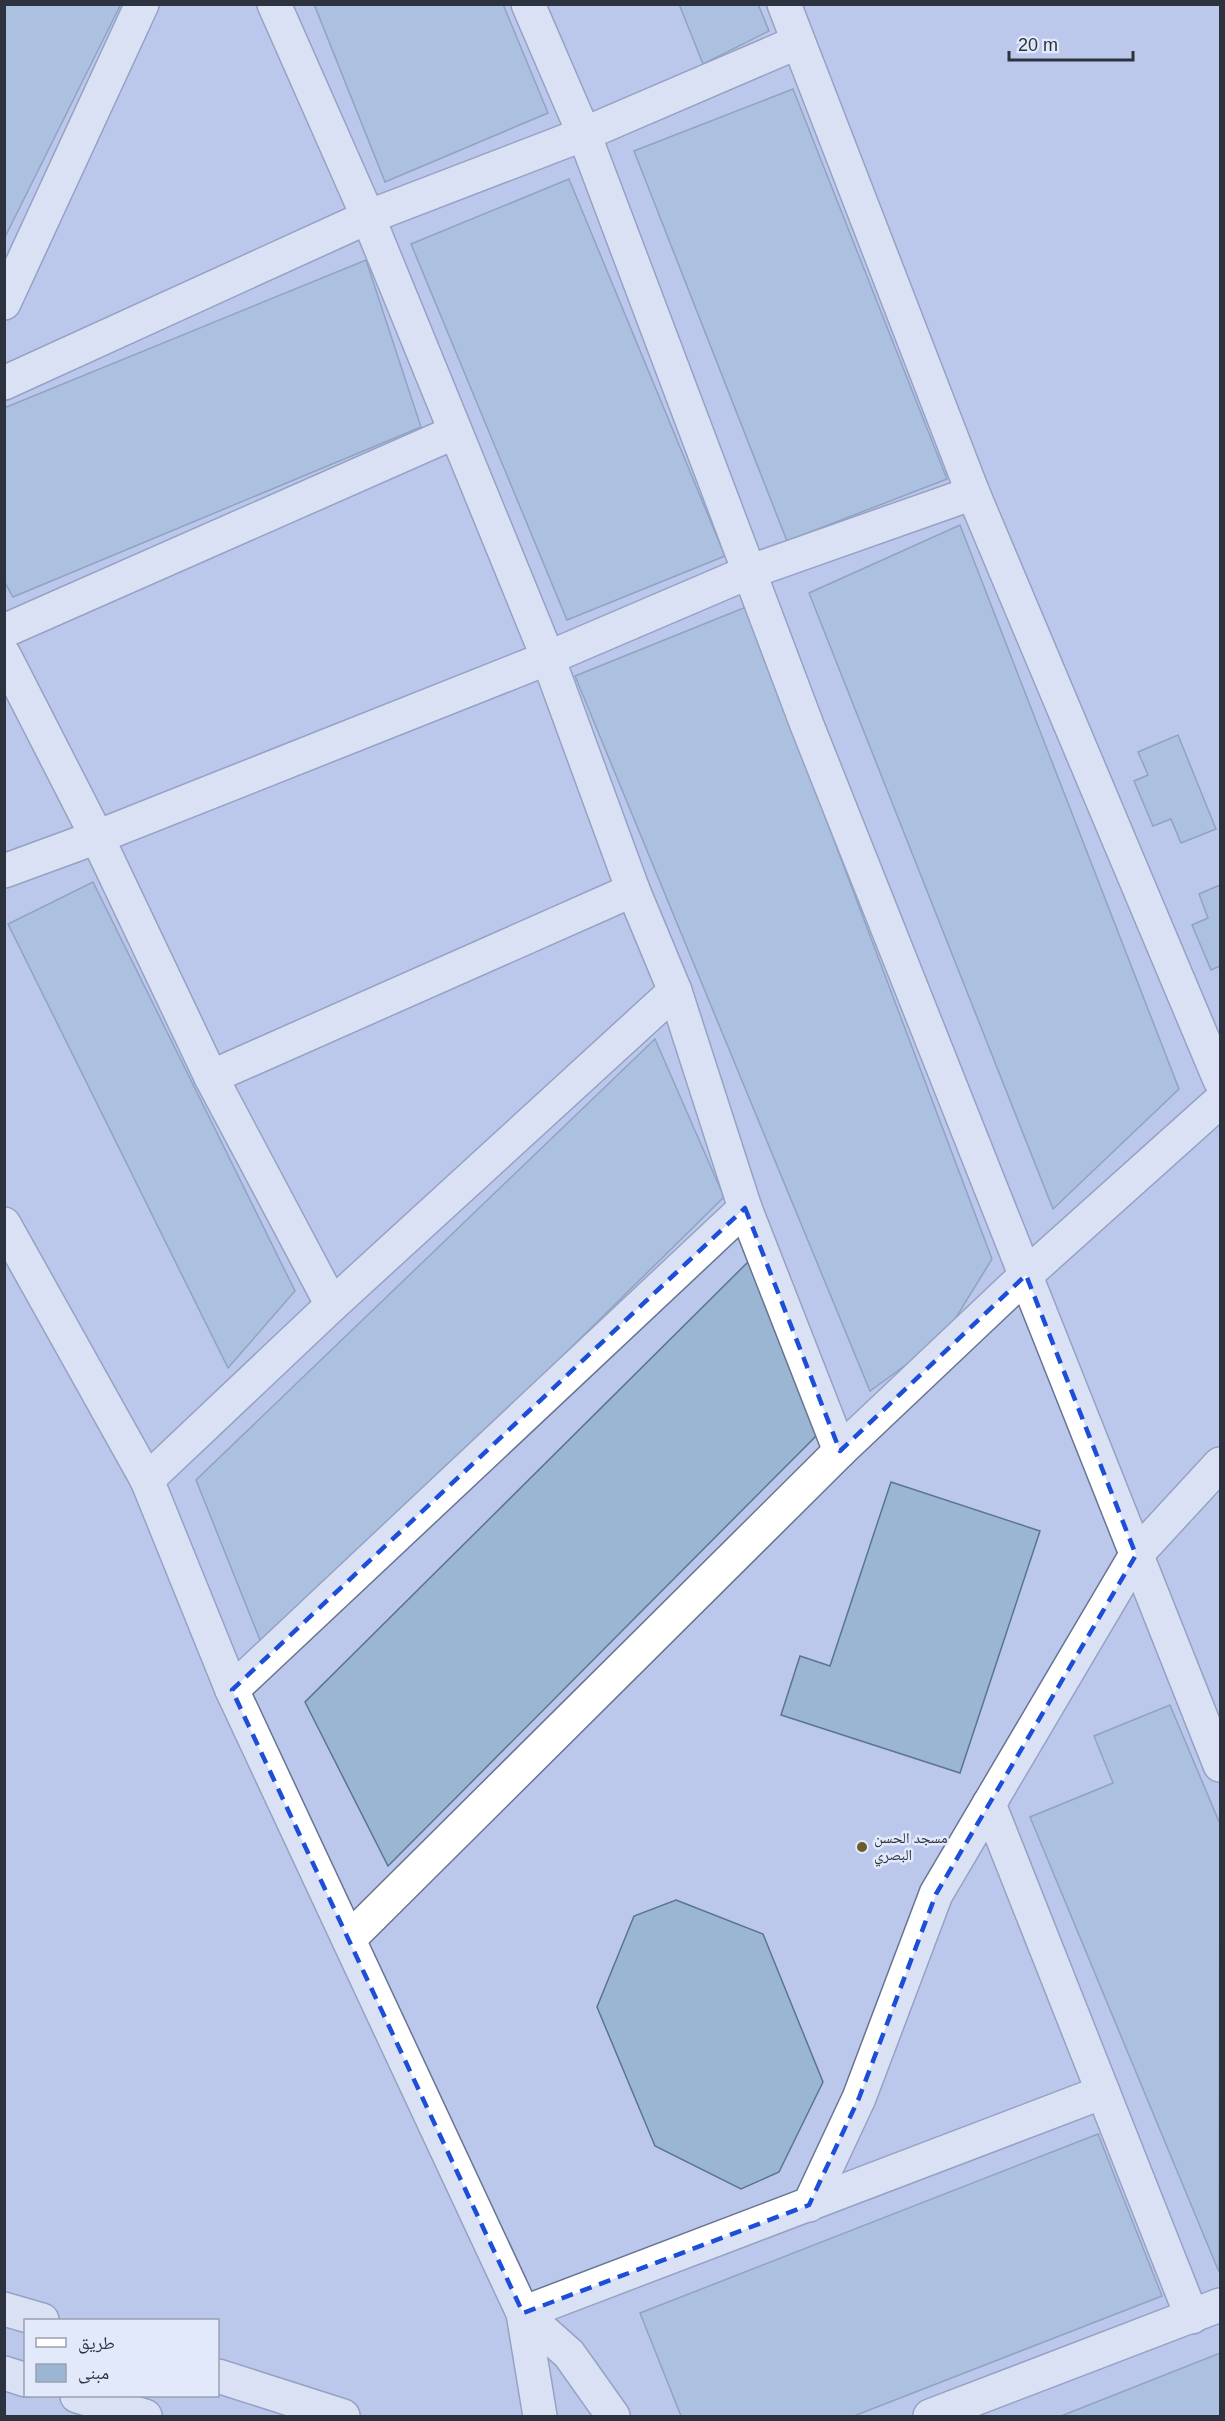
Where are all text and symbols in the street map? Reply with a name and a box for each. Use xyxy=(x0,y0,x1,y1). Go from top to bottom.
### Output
scale bar xyxy=(1009,24,1134,62)
text: 20 m xyxy=(1018,35,1058,55)
place label: مسجد الحسن البصري xyxy=(874,1829,948,1867)
marker: مسجد الحسن البصري xyxy=(855,1840,869,1854)
legend xyxy=(24,2319,219,2397)
text: طريق xyxy=(78,2333,115,2354)
text: مبنى xyxy=(78,2363,109,2384)

